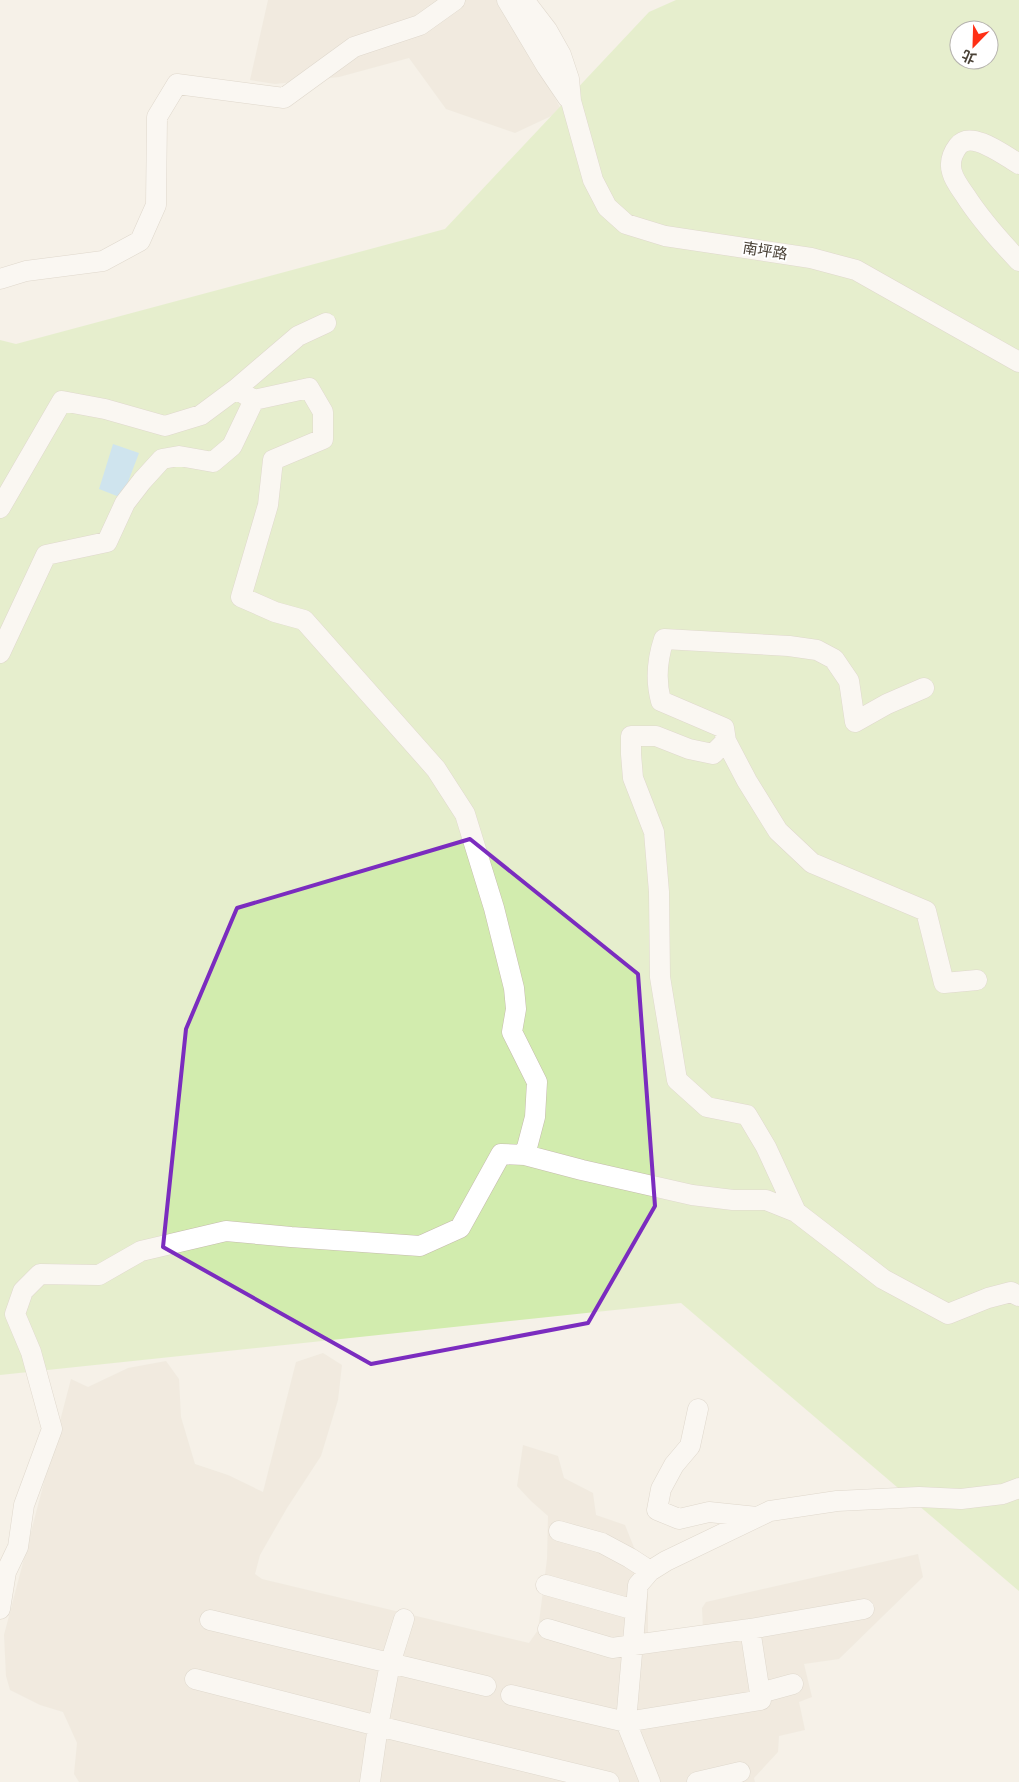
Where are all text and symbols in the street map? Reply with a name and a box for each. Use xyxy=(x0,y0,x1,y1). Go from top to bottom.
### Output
north arrow xyxy=(949,20,999,70)
text: 北 xyxy=(959,46,979,67)
street label: 南坪路 xyxy=(741,239,789,263)

